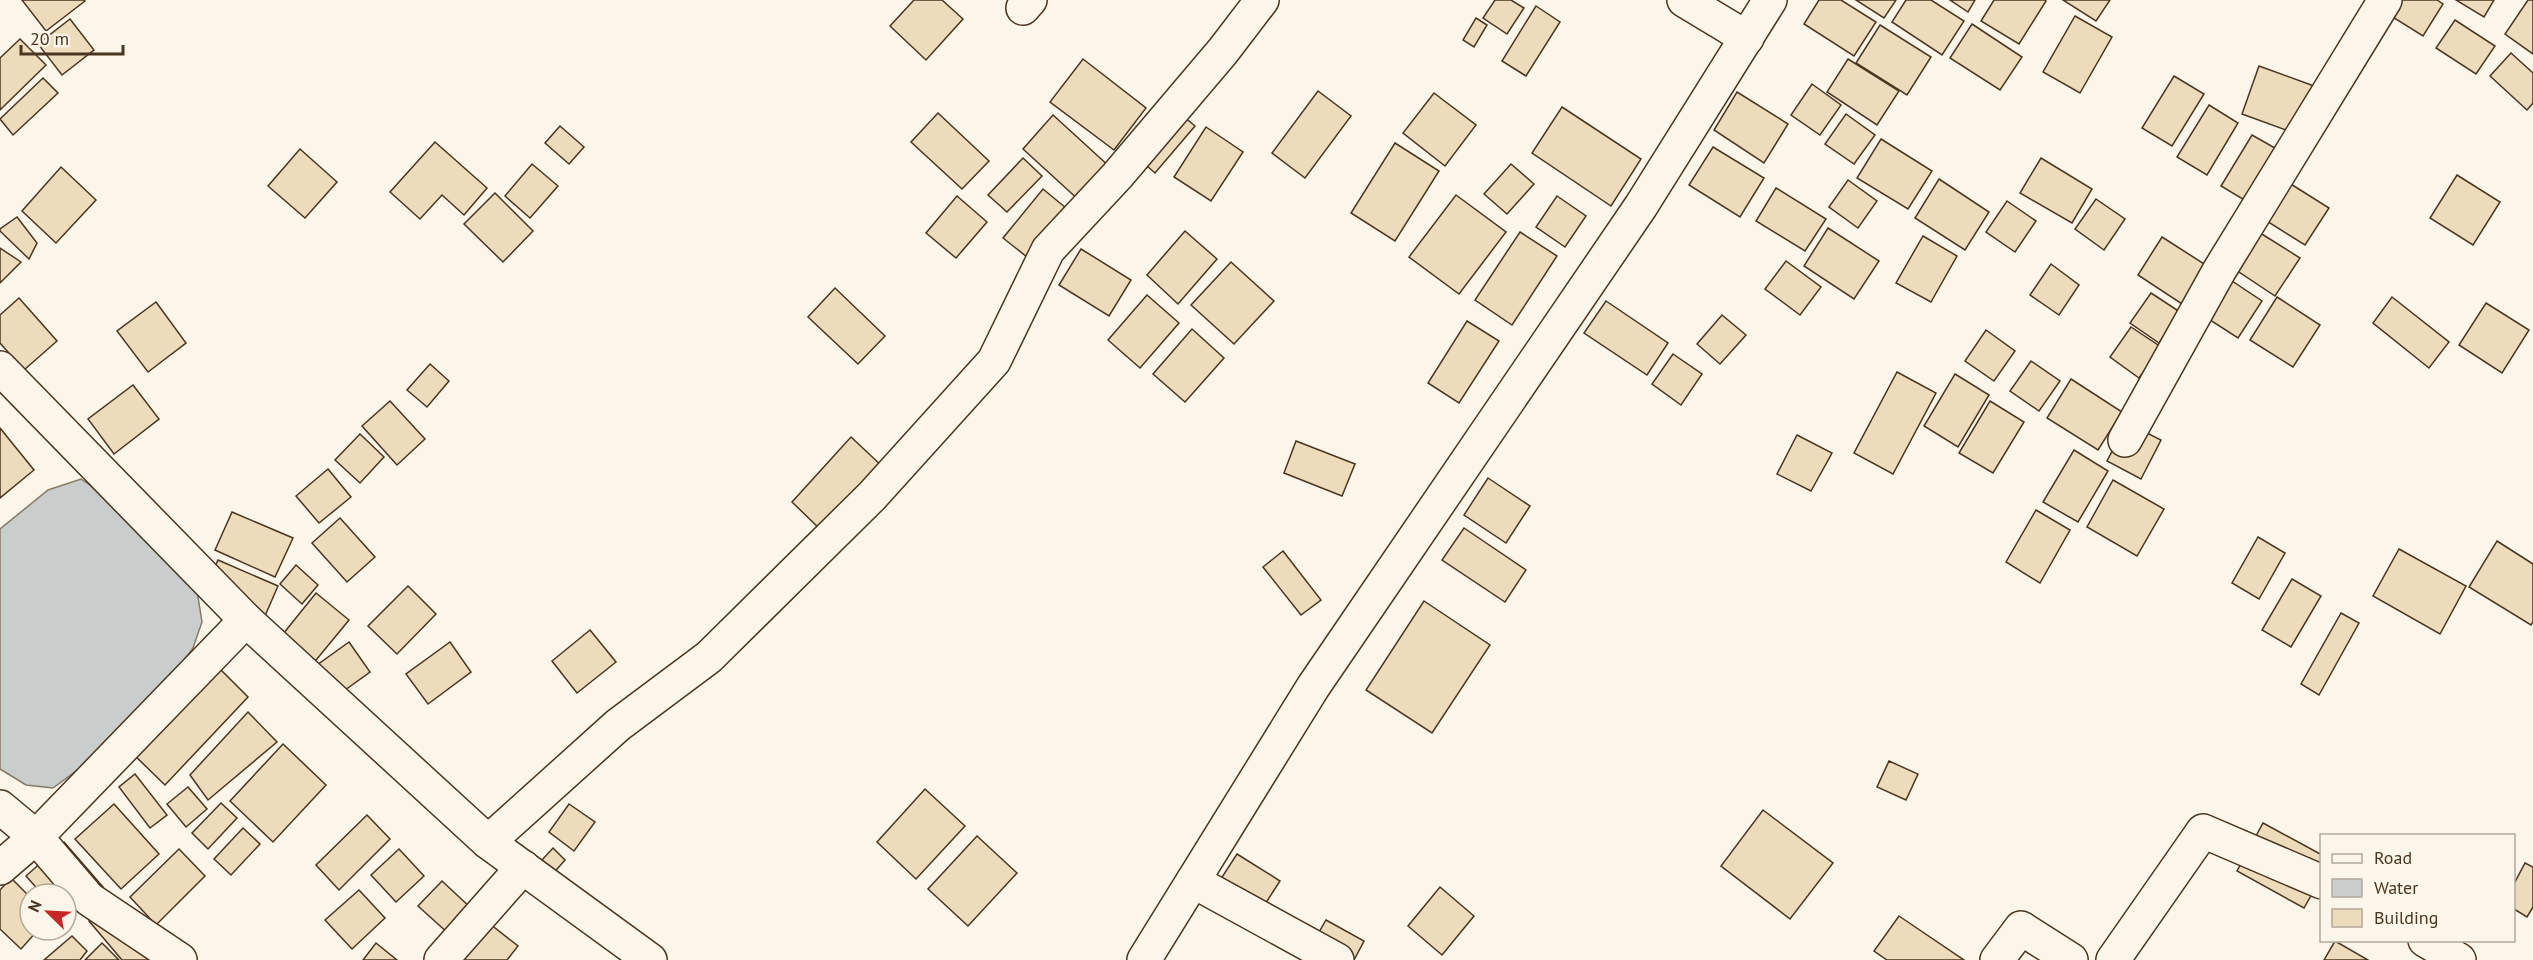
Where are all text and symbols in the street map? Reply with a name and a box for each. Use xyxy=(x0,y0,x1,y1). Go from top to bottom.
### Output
scale bar xyxy=(21,18,123,56)
text: 20 m xyxy=(30,27,69,50)
legend xyxy=(2320,834,2515,942)
text: Road xyxy=(2374,846,2412,869)
text: Water xyxy=(2374,876,2418,899)
north arrow xyxy=(18,882,78,942)
text: N xyxy=(23,897,46,915)
text: Building xyxy=(2374,906,2438,929)

